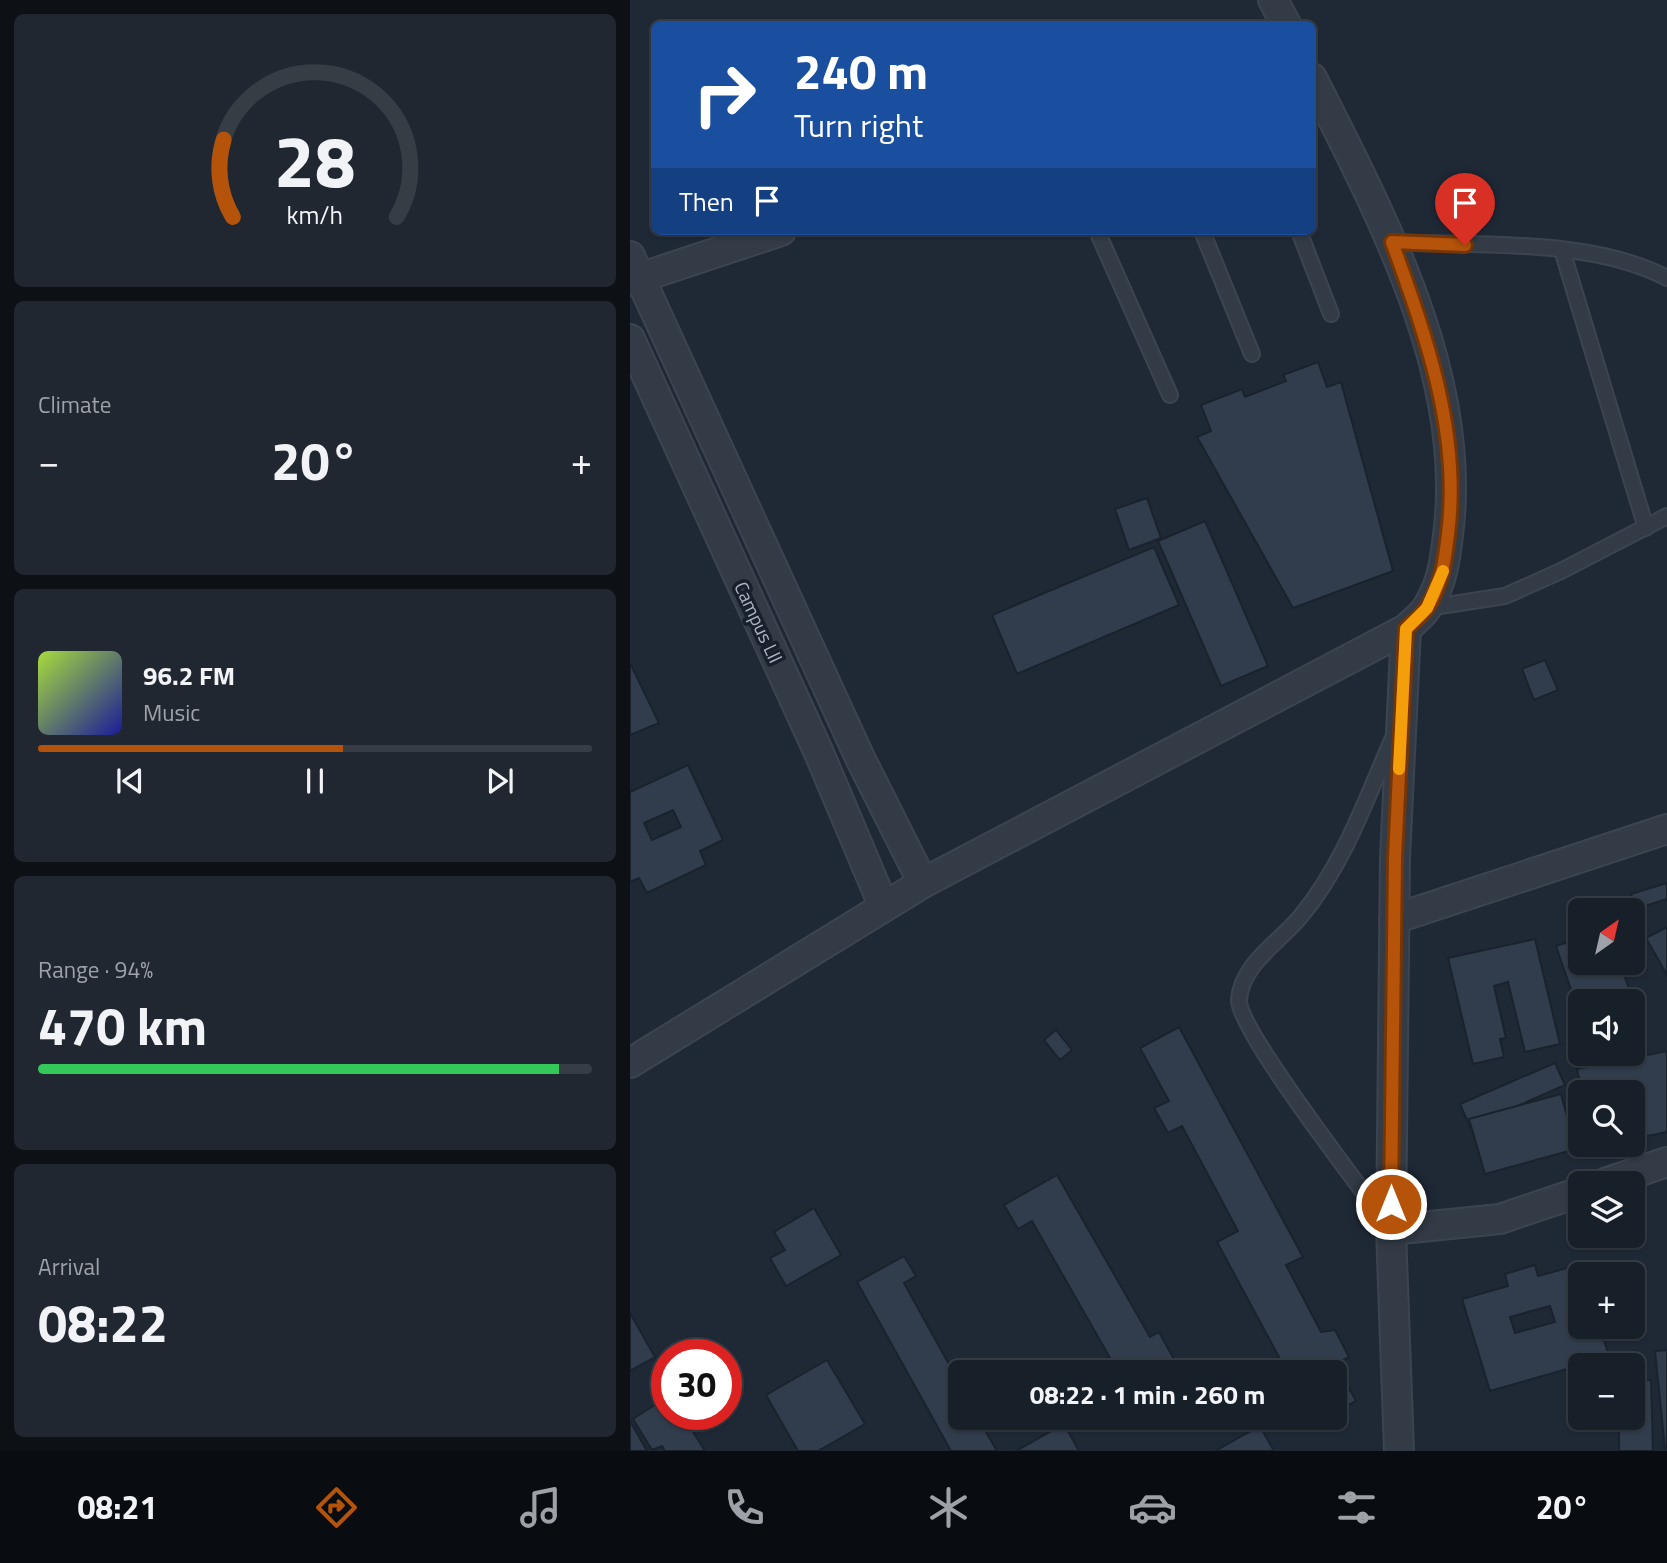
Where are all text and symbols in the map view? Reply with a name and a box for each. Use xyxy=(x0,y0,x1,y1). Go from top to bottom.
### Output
text: 240 m xyxy=(794,33,928,108)
icon: right xyxy=(679,49,770,140)
text: Turn right xyxy=(794,101,923,149)
text: 28 xyxy=(274,105,356,215)
pin xyxy=(1435,173,1495,245)
text: Then xyxy=(679,182,734,221)
icon: arrive xyxy=(748,182,786,220)
icon: arrive xyxy=(1446,184,1484,222)
text: km/h xyxy=(287,196,343,234)
text: Climate xyxy=(38,387,111,422)
text: 20° xyxy=(271,421,359,500)
text: − xyxy=(38,432,59,490)
text: + xyxy=(571,432,592,490)
street label: Campus Lll xyxy=(728,577,790,667)
text: 96.2 FM xyxy=(143,656,235,695)
text: Music xyxy=(143,695,200,730)
icon: previous xyxy=(111,762,149,800)
icon: pause xyxy=(296,762,334,800)
icon: next xyxy=(481,762,519,800)
north arrow xyxy=(1568,898,1645,975)
map controls xyxy=(1568,898,1645,1430)
text: Range · 94% xyxy=(38,952,153,987)
text: 470 km xyxy=(38,986,207,1065)
button: sound xyxy=(1568,989,1645,1066)
button: search xyxy=(1568,1080,1645,1157)
position arrow xyxy=(1354,1167,1428,1241)
button: layers xyxy=(1568,1171,1645,1248)
text: Arrival xyxy=(38,1249,100,1284)
button: + xyxy=(1568,1262,1645,1339)
text: 08:22 xyxy=(38,1283,168,1362)
speed limit sign: 30 xyxy=(651,1339,742,1430)
button: − xyxy=(1568,1353,1645,1430)
text: 08:22 · 1 min · 260 m xyxy=(1030,1375,1265,1414)
text: 08:21 xyxy=(77,1483,157,1531)
icon: directions xyxy=(312,1483,361,1532)
icon: music xyxy=(516,1483,565,1532)
icon: phone xyxy=(720,1483,769,1532)
icon: climate xyxy=(924,1483,973,1532)
icon: car xyxy=(1128,1483,1177,1532)
icon: filters xyxy=(1332,1483,1381,1532)
text: 20° xyxy=(1536,1483,1589,1531)

